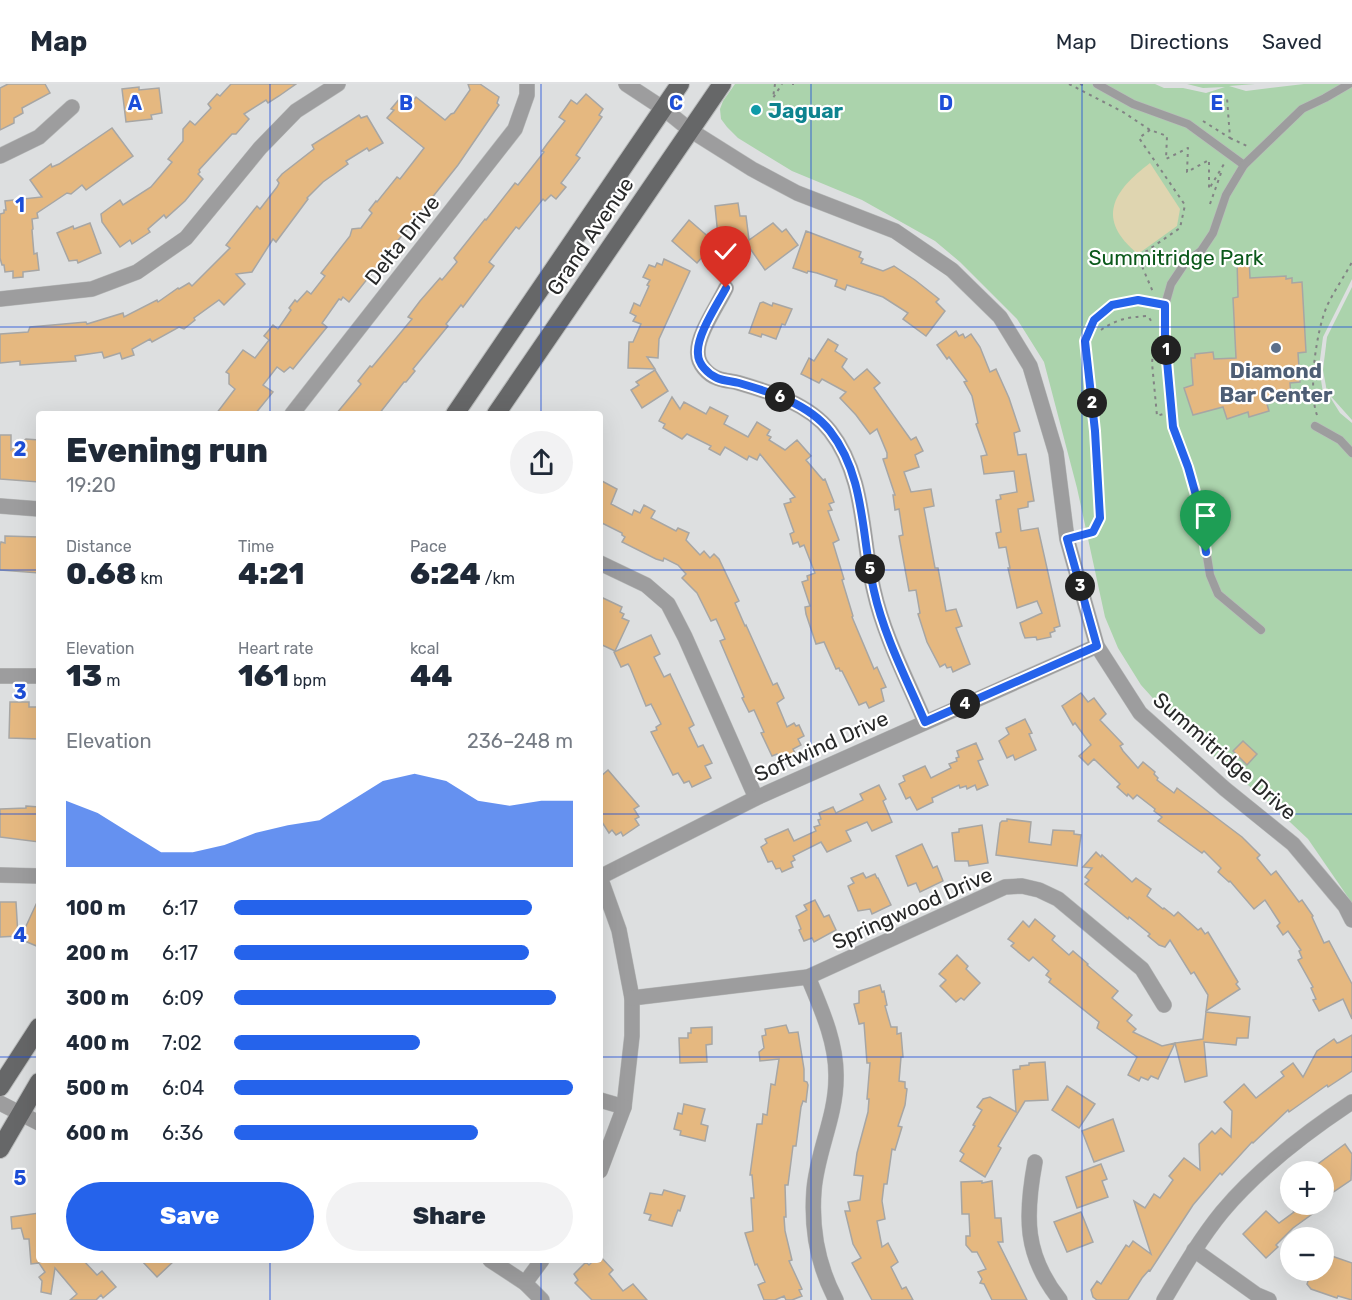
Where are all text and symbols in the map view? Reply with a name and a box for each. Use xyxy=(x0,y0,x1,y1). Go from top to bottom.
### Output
text: Map xyxy=(30,25,87,58)
text: Map xyxy=(1056,29,1097,54)
text: Directions xyxy=(1130,29,1229,54)
text: Saved xyxy=(1262,29,1322,54)
text: A xyxy=(128,91,143,115)
text: B xyxy=(399,91,413,115)
text: C xyxy=(669,91,683,115)
text: D xyxy=(939,91,953,115)
text: E xyxy=(1211,91,1223,115)
place label: Jaguar xyxy=(768,98,844,123)
marker: Jaguar xyxy=(749,103,763,117)
street label: Grand Avenue xyxy=(541,172,639,300)
street label: Delta Drive xyxy=(359,190,445,290)
text: 1 xyxy=(15,193,25,217)
pin xyxy=(700,226,751,288)
icon: check xyxy=(709,235,742,268)
park label: Summitridge Park xyxy=(1088,245,1264,270)
pin: 1 xyxy=(1151,335,1181,365)
text: 1 xyxy=(1162,340,1170,359)
marker: Diamond Bar Center xyxy=(1269,341,1283,355)
place label: Diamond Bar Center xyxy=(1219,358,1333,407)
pin: 6 xyxy=(765,382,795,412)
text: 6 xyxy=(775,387,785,406)
pin: 2 xyxy=(1077,388,1107,418)
text: 2 xyxy=(1087,393,1097,412)
text: Evening run xyxy=(66,431,268,470)
button: share xyxy=(510,431,573,494)
text: 2 xyxy=(14,437,27,461)
text: 19:20 xyxy=(66,473,116,497)
pin xyxy=(1180,490,1231,552)
icon: arrive xyxy=(1189,499,1222,532)
text: Distance xyxy=(66,537,132,556)
text: Time xyxy=(238,537,274,556)
text: Pace xyxy=(410,537,447,556)
pin: 5 xyxy=(855,554,885,584)
text: 0.68 xyxy=(66,556,137,592)
text: 4:21 xyxy=(238,556,305,592)
text: 6:24 xyxy=(410,556,481,592)
text: 5 xyxy=(865,559,875,578)
text: km xyxy=(137,569,163,588)
text: /km xyxy=(481,569,515,588)
pin: 3 xyxy=(1065,571,1095,601)
text: 3 xyxy=(1075,576,1085,595)
text: Elevation xyxy=(66,639,135,658)
text: Heart rate xyxy=(238,639,313,658)
text: kcal xyxy=(410,639,439,658)
text: 13 xyxy=(66,658,102,694)
text: 161 xyxy=(238,658,289,694)
text: 44 xyxy=(410,658,453,694)
text: m xyxy=(102,671,121,690)
text: bpm xyxy=(289,671,326,690)
text: 3 xyxy=(13,680,27,704)
street label: Summitridge Drive xyxy=(1148,687,1302,825)
pin: 4 xyxy=(950,689,980,719)
text: 4 xyxy=(960,694,970,713)
street label: Softwind Drive xyxy=(750,705,892,787)
text: Elevation xyxy=(66,729,152,753)
text: 236–248 m xyxy=(467,729,573,753)
street label: Springwood Drive xyxy=(828,861,996,955)
text: 100 m xyxy=(66,896,126,920)
text: 6:17 xyxy=(162,896,198,920)
text: 4 xyxy=(13,923,27,947)
text: 200 m xyxy=(66,941,129,965)
text: 6:17 xyxy=(162,941,198,965)
text: 300 m xyxy=(66,986,129,1010)
text: 6:09 xyxy=(162,986,204,1010)
text: 400 m xyxy=(66,1031,129,1055)
text: 7:02 xyxy=(162,1031,202,1055)
text: 500 m xyxy=(66,1076,129,1100)
text: 6:04 xyxy=(162,1076,204,1100)
text: 600 m xyxy=(66,1121,129,1145)
text: 6:36 xyxy=(162,1121,203,1145)
map controls xyxy=(1280,1161,1334,1281)
button: + xyxy=(1280,1161,1334,1215)
text: 5 xyxy=(14,1166,27,1190)
button: Save xyxy=(66,1182,314,1251)
button: Share xyxy=(326,1182,573,1251)
button: − xyxy=(1280,1227,1334,1281)

